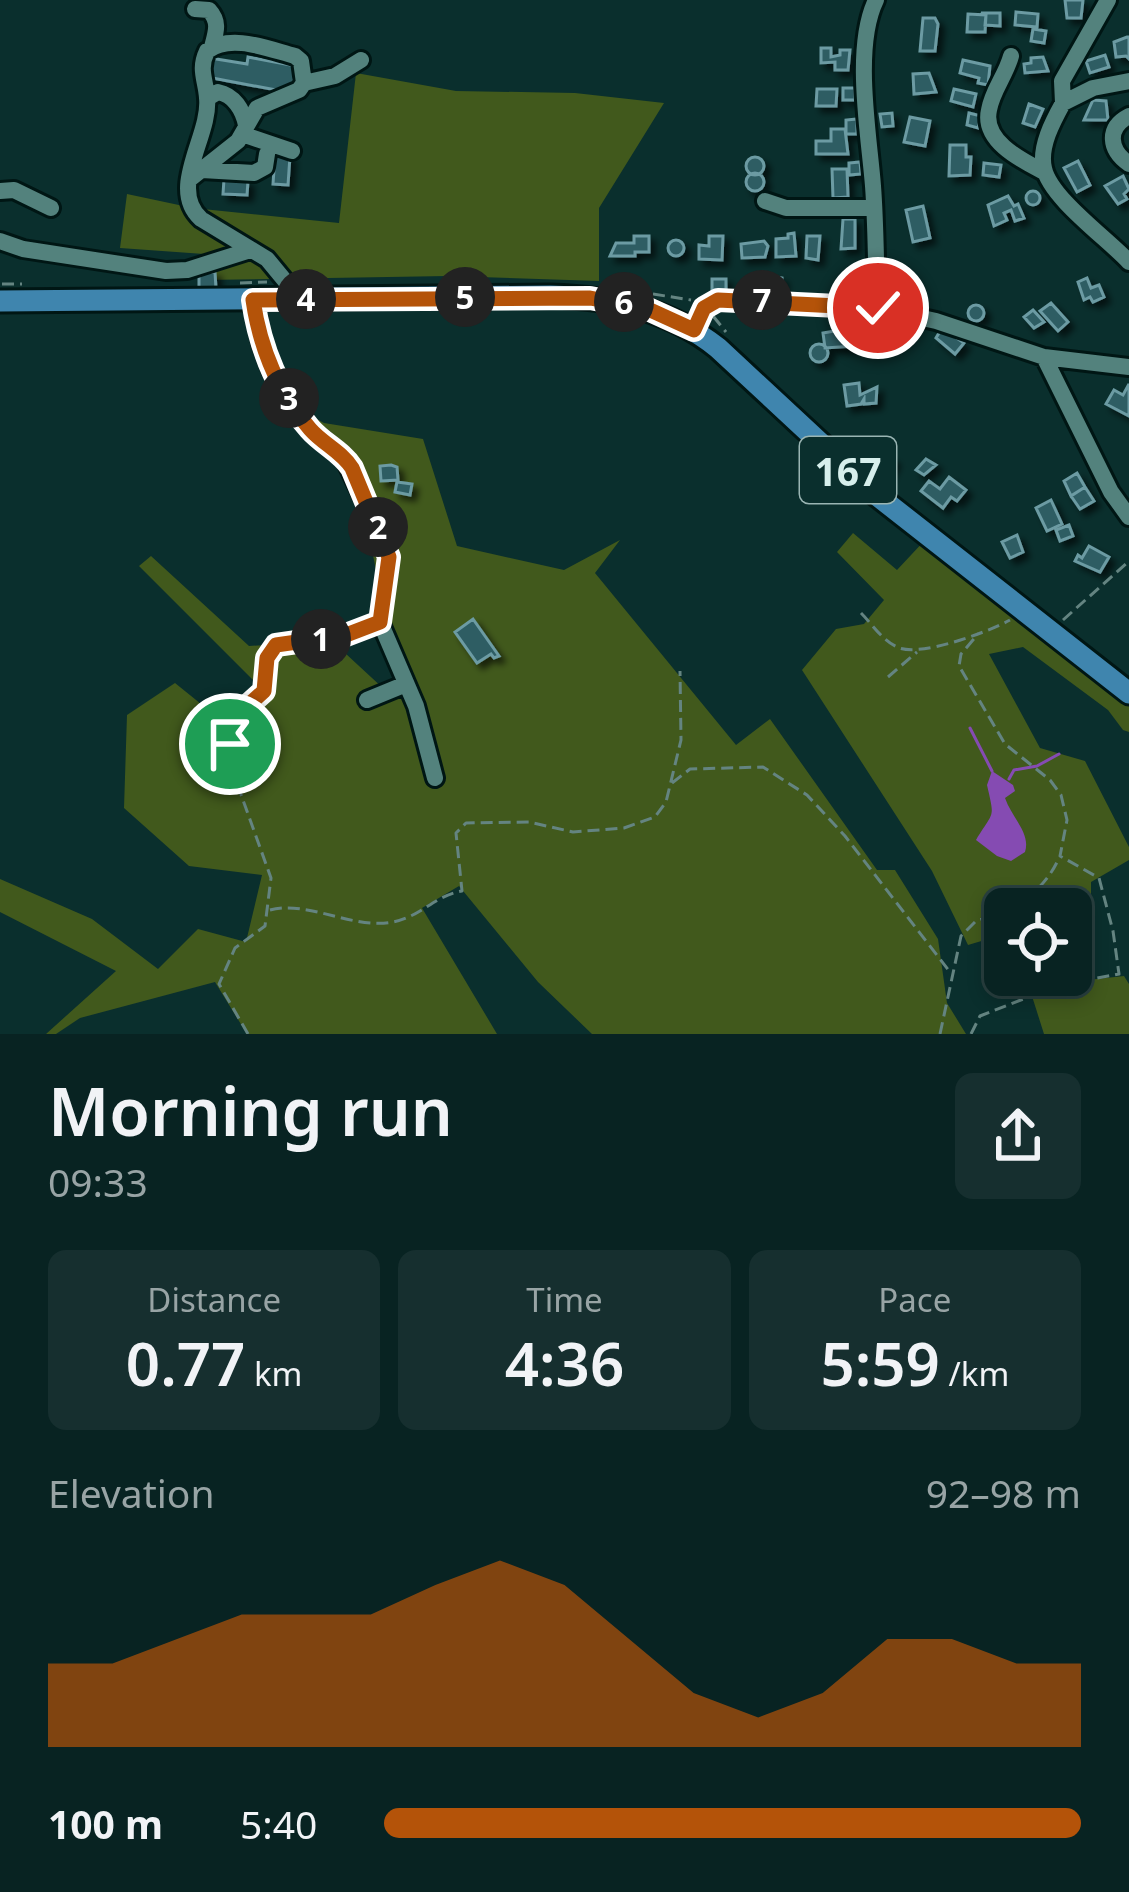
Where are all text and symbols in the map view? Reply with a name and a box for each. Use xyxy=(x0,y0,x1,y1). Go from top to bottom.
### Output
pin xyxy=(827,257,929,359)
pin: 5 xyxy=(435,267,495,327)
pin: 4 xyxy=(276,269,336,329)
pin: 7 xyxy=(732,270,792,330)
pin: 6 xyxy=(594,272,654,332)
text: 5 xyxy=(456,274,474,319)
icon: check xyxy=(845,275,911,341)
text: 4 xyxy=(297,276,315,321)
text: 7 xyxy=(753,277,771,322)
text: 6 xyxy=(615,279,633,324)
pin: 3 xyxy=(259,368,319,428)
text: 3 xyxy=(280,375,298,420)
road number: 167 xyxy=(800,437,896,503)
pin: 2 xyxy=(348,497,408,557)
text: 2 xyxy=(369,504,387,549)
pin: 1 xyxy=(291,609,351,669)
text: 1 xyxy=(312,616,330,661)
pin xyxy=(179,693,281,795)
icon: arrive xyxy=(197,711,263,777)
map controls xyxy=(984,888,1092,996)
button: locate xyxy=(984,888,1092,996)
text: Morning run xyxy=(48,1065,453,1155)
button: share xyxy=(955,1073,1081,1199)
text: 09:33 xyxy=(48,1155,148,1208)
text: Distance xyxy=(147,1277,281,1322)
text: Time xyxy=(526,1277,603,1322)
text: Pace xyxy=(878,1277,951,1322)
text: 0.77 xyxy=(126,1322,245,1404)
text: 4:36 xyxy=(505,1322,624,1404)
text: 5:59 xyxy=(820,1322,940,1404)
text: km xyxy=(245,1351,302,1396)
text: /km xyxy=(940,1351,1009,1396)
text: Elevation xyxy=(48,1466,215,1519)
text: 92–98 m xyxy=(926,1466,1081,1519)
text: 100 m xyxy=(48,1797,163,1850)
text: 5:40 xyxy=(240,1797,317,1850)

